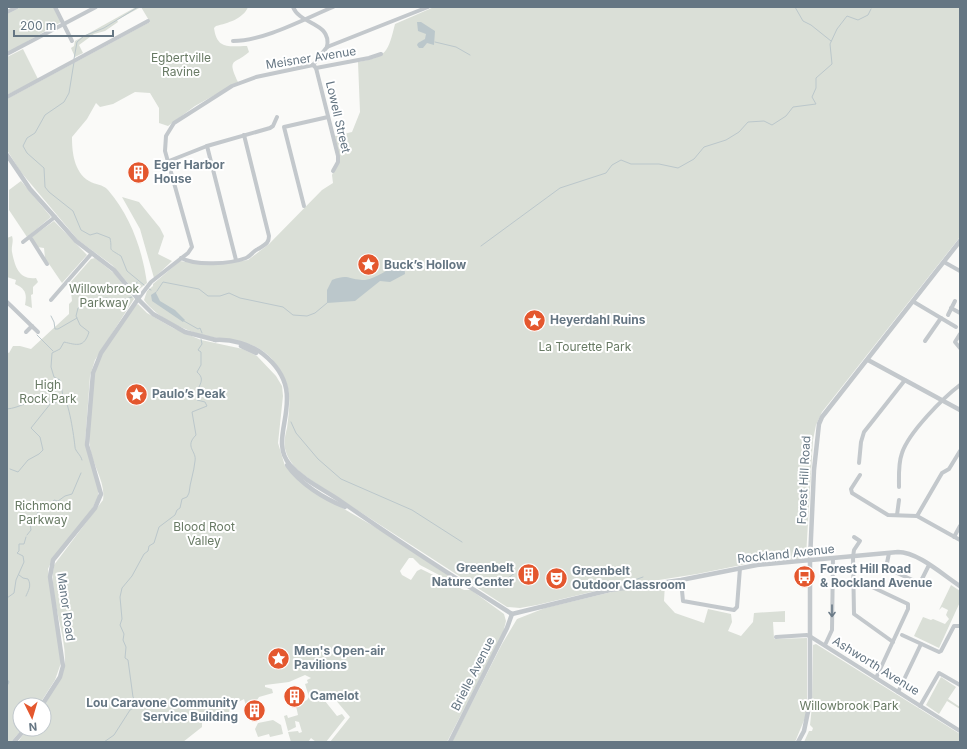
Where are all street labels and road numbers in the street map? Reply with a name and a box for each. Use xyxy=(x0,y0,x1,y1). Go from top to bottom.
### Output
street label: Meisner Avenue xyxy=(265,43,357,72)
street label: Lowell Street xyxy=(323,79,354,154)
street label: Forest Hill Road xyxy=(794,435,813,525)
street label: Rockland Avenue xyxy=(737,541,835,566)
street label: Manor Road xyxy=(54,572,79,642)
street label: Ashworth Avenue xyxy=(830,633,923,698)
street label: Brielle Avenue xyxy=(448,634,498,713)

